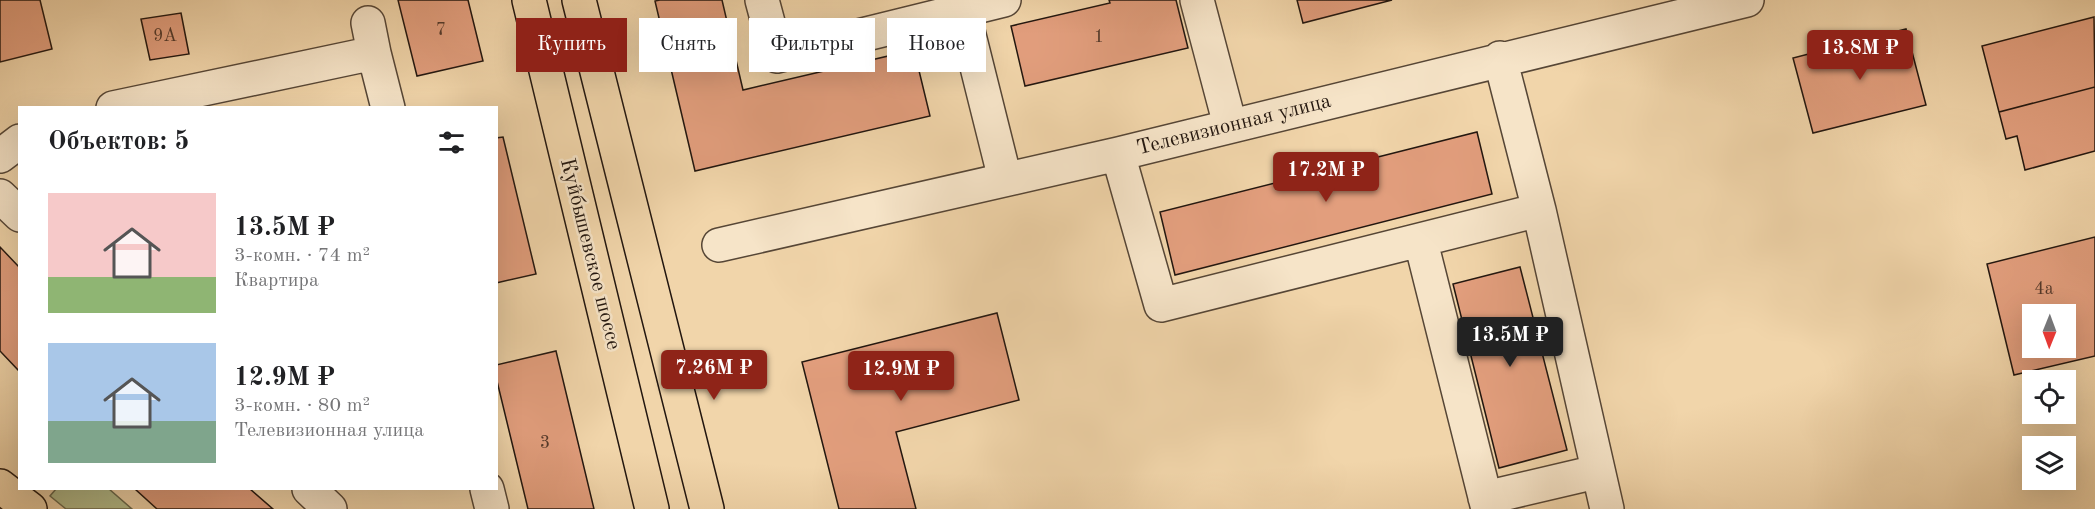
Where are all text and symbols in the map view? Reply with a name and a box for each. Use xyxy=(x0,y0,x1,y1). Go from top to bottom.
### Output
chip: Купить xyxy=(516,18,627,72)
chip: Снять xyxy=(639,18,737,72)
chip: Фильтры xyxy=(749,18,875,72)
chip: Новое xyxy=(887,18,986,72)
house number: 7 xyxy=(436,21,446,39)
house number: 9А xyxy=(153,27,177,45)
house number: 1 xyxy=(1094,28,1104,46)
pin: 13.8M ₽ xyxy=(1805,30,1915,81)
text: 13.8M ₽ xyxy=(1821,39,1899,59)
street label: Телевизионная улица xyxy=(1135,91,1333,159)
icon: filters xyxy=(435,126,468,159)
text: Объектов: 5 xyxy=(48,129,189,155)
pin: 17.2M ₽ xyxy=(1271,152,1381,203)
street label: Куйбышевское шоссе xyxy=(556,156,624,352)
text: 17.2M ₽ xyxy=(1287,161,1365,181)
text: 13.5M ₽ xyxy=(234,215,335,241)
icon: home xyxy=(96,217,168,289)
text: 3-комн. · 74 m² xyxy=(234,246,370,266)
text: Квартира xyxy=(234,271,319,291)
house number: 4а xyxy=(2034,280,2054,298)
north arrow xyxy=(2022,304,2076,358)
map controls xyxy=(2022,304,2076,490)
pin: 13.5M ₽ xyxy=(1455,317,1565,368)
text: 13.5M ₽ xyxy=(1471,326,1549,346)
pin: 7.26M ₽ xyxy=(659,350,769,401)
pin: 12.9M ₽ xyxy=(846,351,956,402)
text: 7.26M ₽ xyxy=(675,359,753,379)
text: 12.9M ₽ xyxy=(862,360,940,380)
text: 12.9M ₽ xyxy=(234,365,335,391)
icon: home xyxy=(96,367,168,439)
button: locate xyxy=(2022,370,2076,424)
text: 3-комн. · 80 m² xyxy=(234,396,370,416)
text: Телевизионная улица xyxy=(234,421,424,441)
house number: 3 xyxy=(540,434,550,452)
button: layers xyxy=(2022,436,2076,490)

